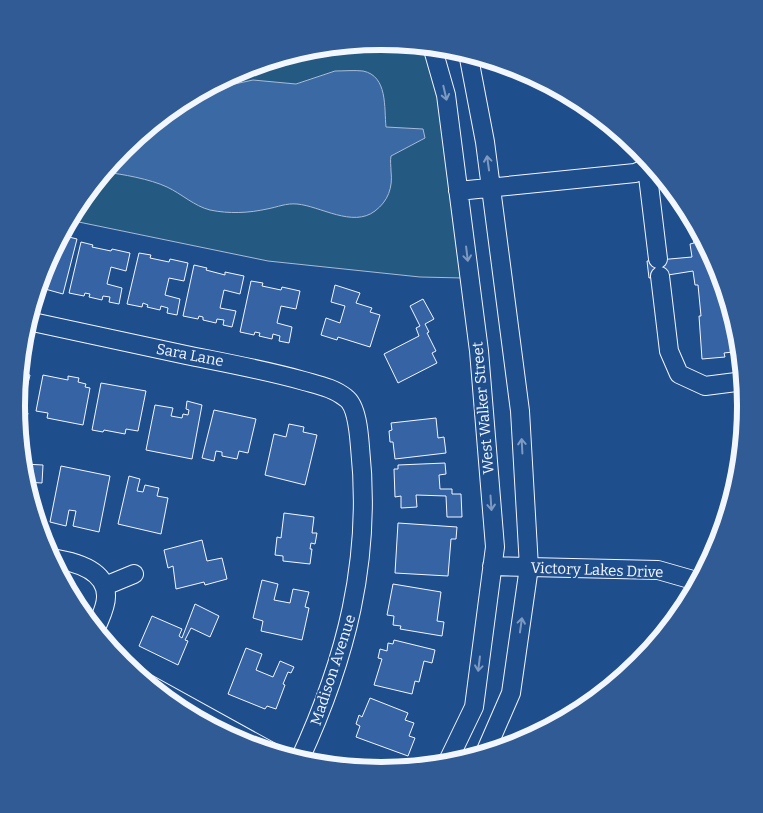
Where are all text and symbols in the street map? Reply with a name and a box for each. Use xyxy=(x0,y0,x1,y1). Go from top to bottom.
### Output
one-way arrow xyxy=(441,85,450,101)
one-way arrow xyxy=(483,155,493,171)
one-way arrow xyxy=(462,246,472,262)
street label: Sara Lane xyxy=(155,340,225,370)
street label: West Walker Street xyxy=(468,340,498,475)
one-way arrow xyxy=(518,438,527,454)
one-way arrow xyxy=(487,495,496,511)
street label: Victory Lakes Drive xyxy=(530,559,664,581)
street label: Madison Avenue xyxy=(307,612,359,728)
one-way arrow xyxy=(516,618,526,634)
one-way arrow xyxy=(474,656,484,672)

